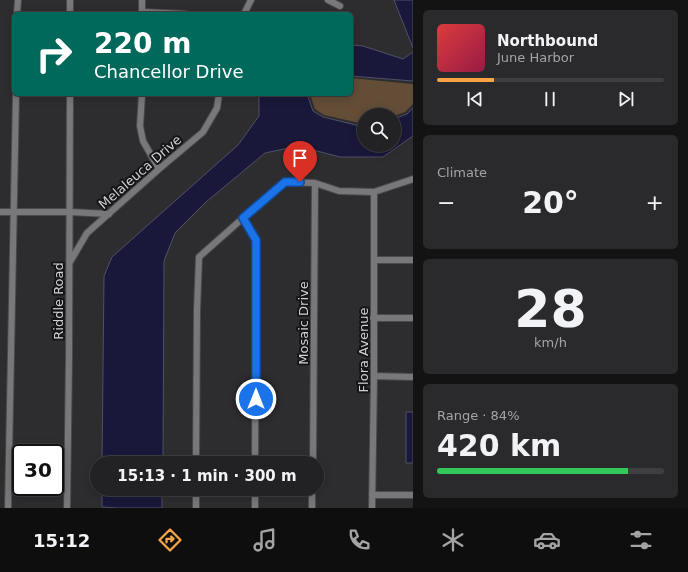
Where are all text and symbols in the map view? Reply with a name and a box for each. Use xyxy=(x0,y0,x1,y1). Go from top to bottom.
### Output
text: 220 m xyxy=(94,27,191,60)
icon: right xyxy=(28,28,80,80)
text: Northbound xyxy=(497,32,598,50)
text: June Harbor xyxy=(497,50,574,65)
text: Chancellor Drive xyxy=(94,61,244,82)
icon: previous xyxy=(464,88,486,110)
icon: pause xyxy=(539,88,561,110)
icon: next xyxy=(615,88,637,110)
map controls xyxy=(357,108,401,152)
button: search xyxy=(357,108,401,152)
street label: Melaleuca Drive xyxy=(96,132,184,212)
pin xyxy=(283,141,317,182)
icon: arrive xyxy=(289,147,311,169)
text: Climate xyxy=(437,165,487,180)
text: 20° xyxy=(522,185,579,220)
text: − xyxy=(437,190,455,215)
text: + xyxy=(646,190,664,215)
street label: Riddle Road xyxy=(51,262,66,340)
text: 28 xyxy=(514,279,587,339)
street label: Mosaic Drive xyxy=(296,281,311,365)
street label: Flora Avenue xyxy=(356,308,371,392)
text: km/h xyxy=(534,335,567,350)
position arrow xyxy=(235,378,277,420)
text: Range · 84% xyxy=(437,408,520,423)
text: 420 km xyxy=(437,428,561,463)
speed limit sign: 30 xyxy=(12,444,64,496)
text: 15:13 · 1 min · 300 m xyxy=(117,467,297,485)
icon: directions xyxy=(156,526,184,554)
icon: music xyxy=(251,526,279,554)
icon: phone xyxy=(345,526,373,554)
icon: climate xyxy=(439,526,467,554)
icon: car xyxy=(533,526,561,554)
icon: filters xyxy=(627,526,655,554)
text: 15:12 xyxy=(33,530,90,551)

